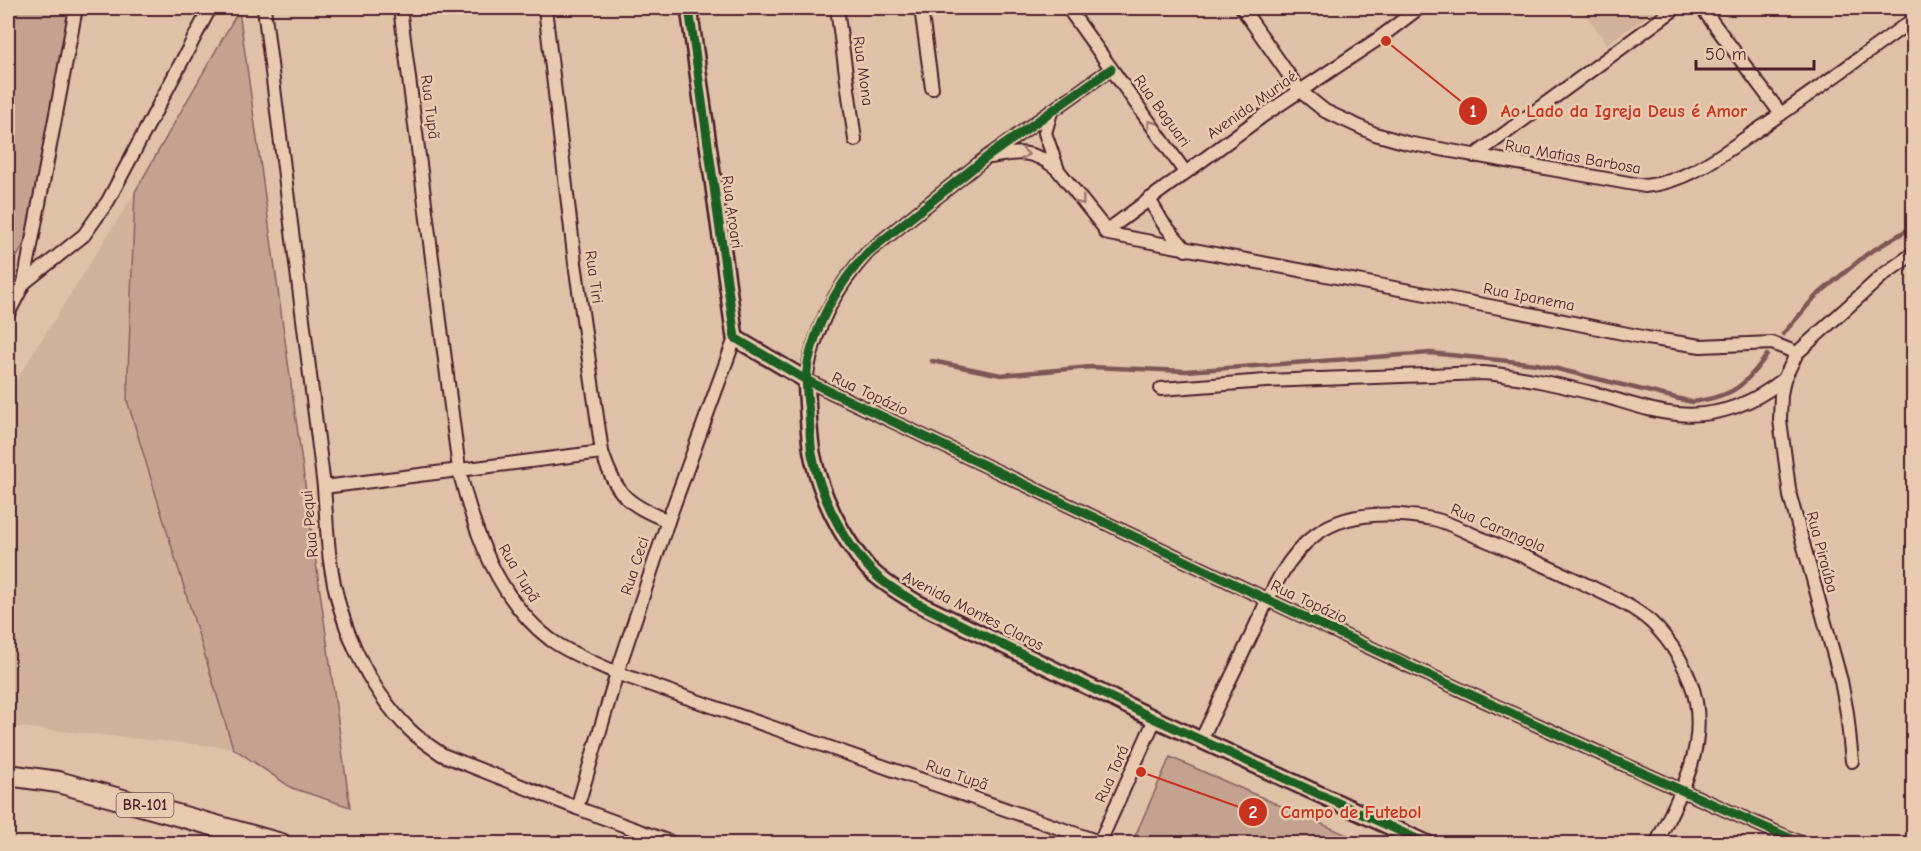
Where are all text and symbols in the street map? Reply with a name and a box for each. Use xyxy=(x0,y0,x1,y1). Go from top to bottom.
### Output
scale bar xyxy=(1696,33,1814,71)
street label: Rua Mona xyxy=(849,35,877,107)
text: 50 m xyxy=(1705,44,1747,65)
street label: Avenida Muriaé xyxy=(1203,67,1301,143)
street label: Rua Baguari xyxy=(1130,72,1194,150)
street label: Rua Tupã xyxy=(417,74,443,140)
callout: Ao Lado da Igreja Deus é Amor xyxy=(1458,93,1759,129)
text: 1 xyxy=(1469,101,1477,122)
text: Ao Lado da Igreja Deus é Amor xyxy=(1501,101,1748,122)
one-way arrow xyxy=(1147,120,1158,131)
street label: Rua Matias Barbosa xyxy=(1504,136,1642,178)
one-way arrow xyxy=(1020,147,1029,160)
street label: Rua Aroari xyxy=(718,174,746,250)
one-way arrow xyxy=(1074,194,1085,205)
street label: Rua Tiri xyxy=(581,249,607,305)
street label: Rua Ipanema xyxy=(1482,279,1576,315)
street label: Rua Topázio xyxy=(829,368,911,420)
street label: Rua Pequi xyxy=(298,490,322,558)
street label: Rua Carangola xyxy=(1448,500,1548,556)
street label: Rua Piraúba xyxy=(1803,509,1841,595)
street label: Rua Ceci xyxy=(617,534,653,598)
street label: Rua Tupã xyxy=(495,541,543,605)
street label: Avenida Montes Claros xyxy=(900,568,1047,655)
street label: Rua Topázio xyxy=(1268,576,1350,628)
street label: Rua Torá xyxy=(1091,743,1133,805)
street label: Rua Tupã xyxy=(924,756,990,794)
road number: BR-101 xyxy=(116,793,174,817)
callout: Campo de Futebol xyxy=(1238,794,1433,830)
text: 2 xyxy=(1249,802,1258,823)
text: Campo de Futebol xyxy=(1280,802,1422,823)

